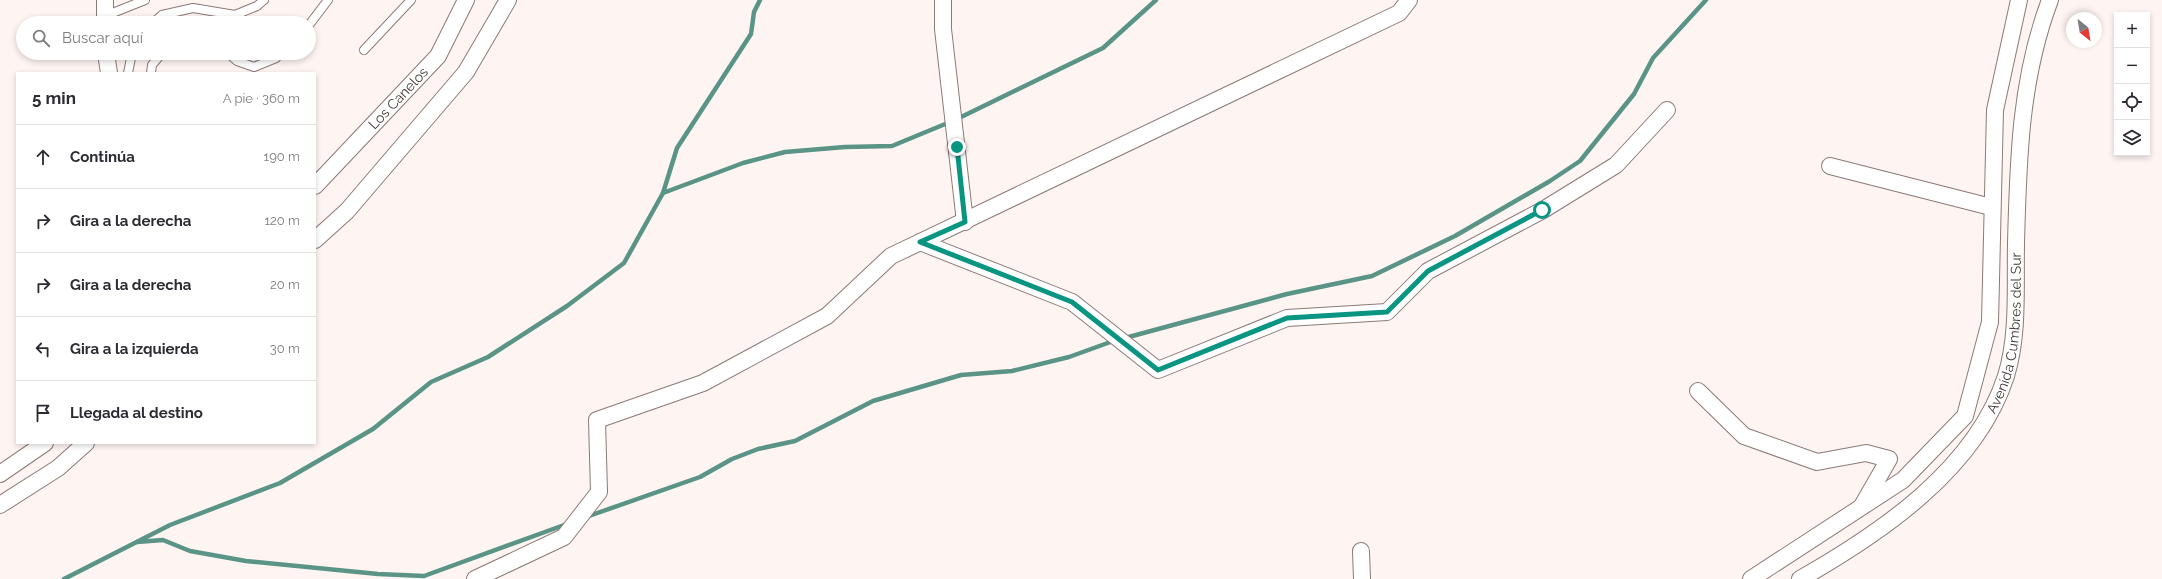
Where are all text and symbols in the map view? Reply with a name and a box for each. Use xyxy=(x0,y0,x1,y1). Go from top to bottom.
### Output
north arrow xyxy=(2066,12,2102,48)
map controls xyxy=(2114,12,2150,156)
button: + xyxy=(2114,12,2150,48)
search box xyxy=(16,16,316,60)
icon: search xyxy=(30,27,52,49)
text: Buscar aquí xyxy=(62,29,143,47)
button: − xyxy=(2114,48,2150,84)
street label: Los Canelos xyxy=(365,64,431,132)
button: locate xyxy=(2114,84,2150,120)
text: 5 min xyxy=(32,88,76,108)
text: A pie · 360 m xyxy=(223,91,300,106)
button: layers xyxy=(2114,120,2150,156)
route end xyxy=(948,138,966,156)
icon: ahead xyxy=(32,146,54,168)
text: Continúa xyxy=(70,148,135,166)
text: 190 m xyxy=(264,149,300,164)
route start xyxy=(1533,201,1551,219)
icon: right xyxy=(32,210,54,232)
text: Gira a la derecha xyxy=(70,212,191,230)
text: 120 m xyxy=(264,213,300,228)
street label: Avenida Cumbres del Sur xyxy=(1983,252,2024,416)
icon: right xyxy=(32,274,54,296)
text: Gira a la derecha xyxy=(70,276,191,294)
text: 20 m xyxy=(270,277,300,292)
icon: left xyxy=(32,338,54,360)
text: Gira a la izquierda xyxy=(70,340,199,358)
text: 30 m xyxy=(270,341,300,356)
icon: arrive xyxy=(32,402,54,424)
text: Llegada al destino xyxy=(70,404,203,422)

